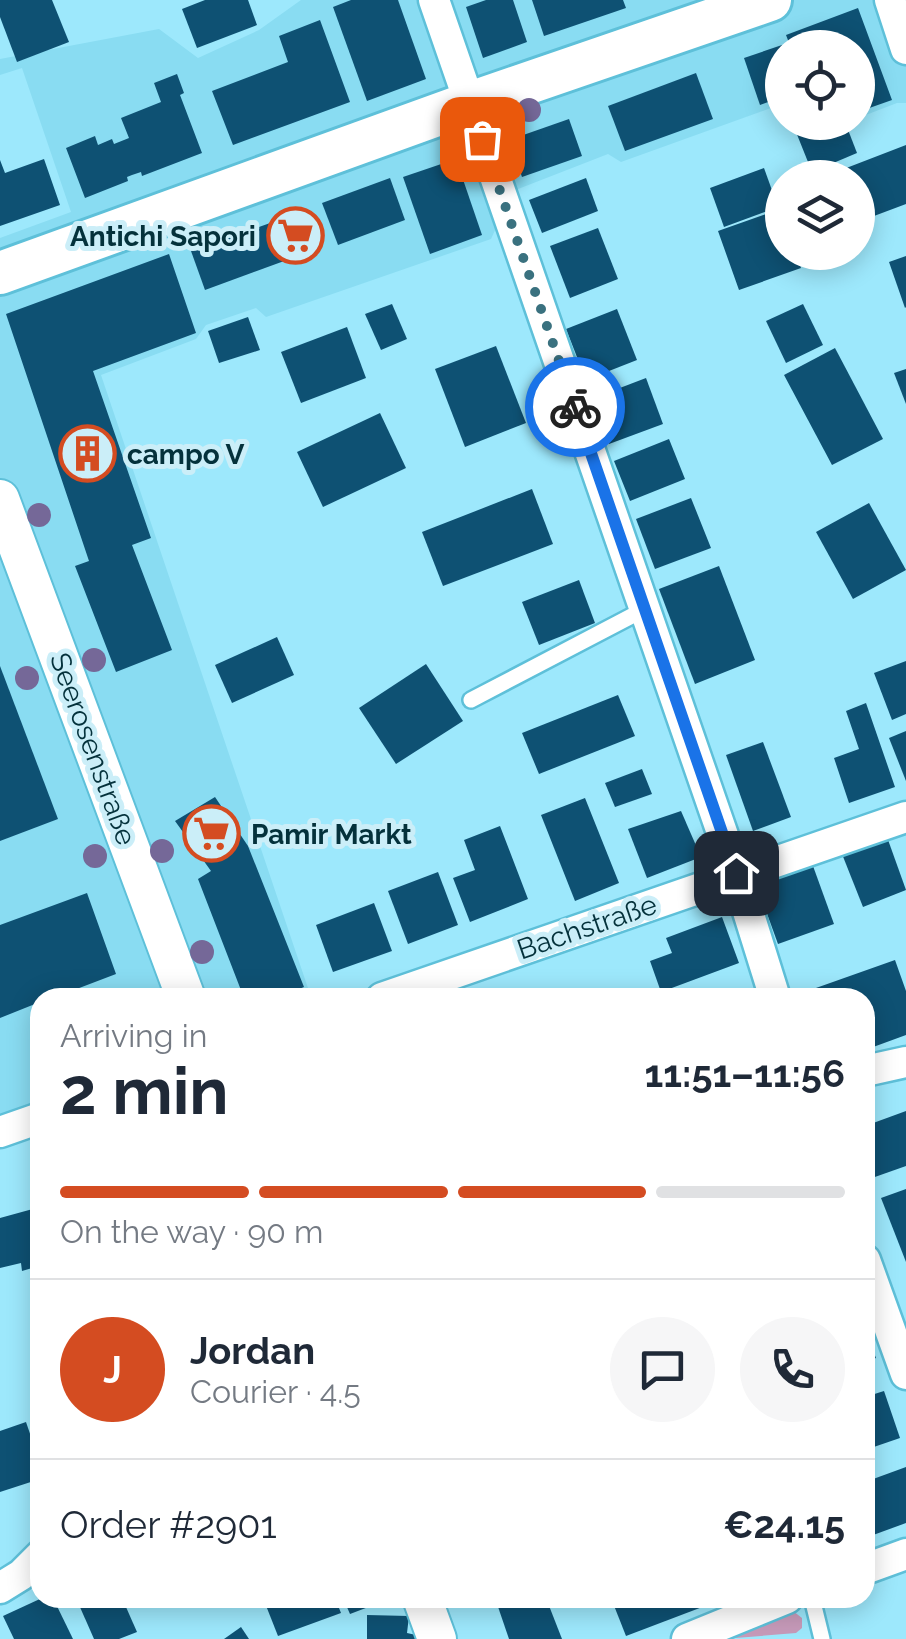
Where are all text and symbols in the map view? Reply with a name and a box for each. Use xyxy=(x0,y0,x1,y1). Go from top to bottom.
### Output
map controls xyxy=(765,30,875,270)
button: locate xyxy=(765,30,875,140)
pin xyxy=(440,97,525,182)
icon: bag xyxy=(455,112,510,167)
button: layers xyxy=(765,160,875,270)
supermarket icon: Antichi Sapori xyxy=(265,206,325,266)
place label: Antichi Sapori xyxy=(70,220,256,253)
courier xyxy=(525,357,625,457)
icon: bike xyxy=(548,380,603,435)
building icon: campo V xyxy=(58,424,118,484)
place label: campo V xyxy=(127,438,244,471)
street label: Seerosenstraße xyxy=(43,648,143,850)
supermarket icon: Pamir Markt xyxy=(182,804,242,864)
place label: Pamir Markt xyxy=(251,818,412,851)
pin xyxy=(694,831,779,916)
icon: home xyxy=(709,846,764,901)
street label: Bachstraße xyxy=(513,888,661,966)
text: Arriving in xyxy=(60,1017,207,1054)
text: 11:51–11:56 xyxy=(644,1051,845,1096)
text: 2 min xyxy=(60,1053,229,1129)
text: On the way · 90 m xyxy=(60,1213,323,1250)
button: chat xyxy=(610,1317,715,1422)
button: phone xyxy=(740,1317,845,1422)
text: Jordan xyxy=(190,1328,315,1373)
text: J xyxy=(103,1347,122,1392)
text: Courier · 4.5 xyxy=(190,1373,361,1410)
text: Order #2901 xyxy=(60,1502,277,1547)
text: €24.15 xyxy=(723,1502,845,1547)

